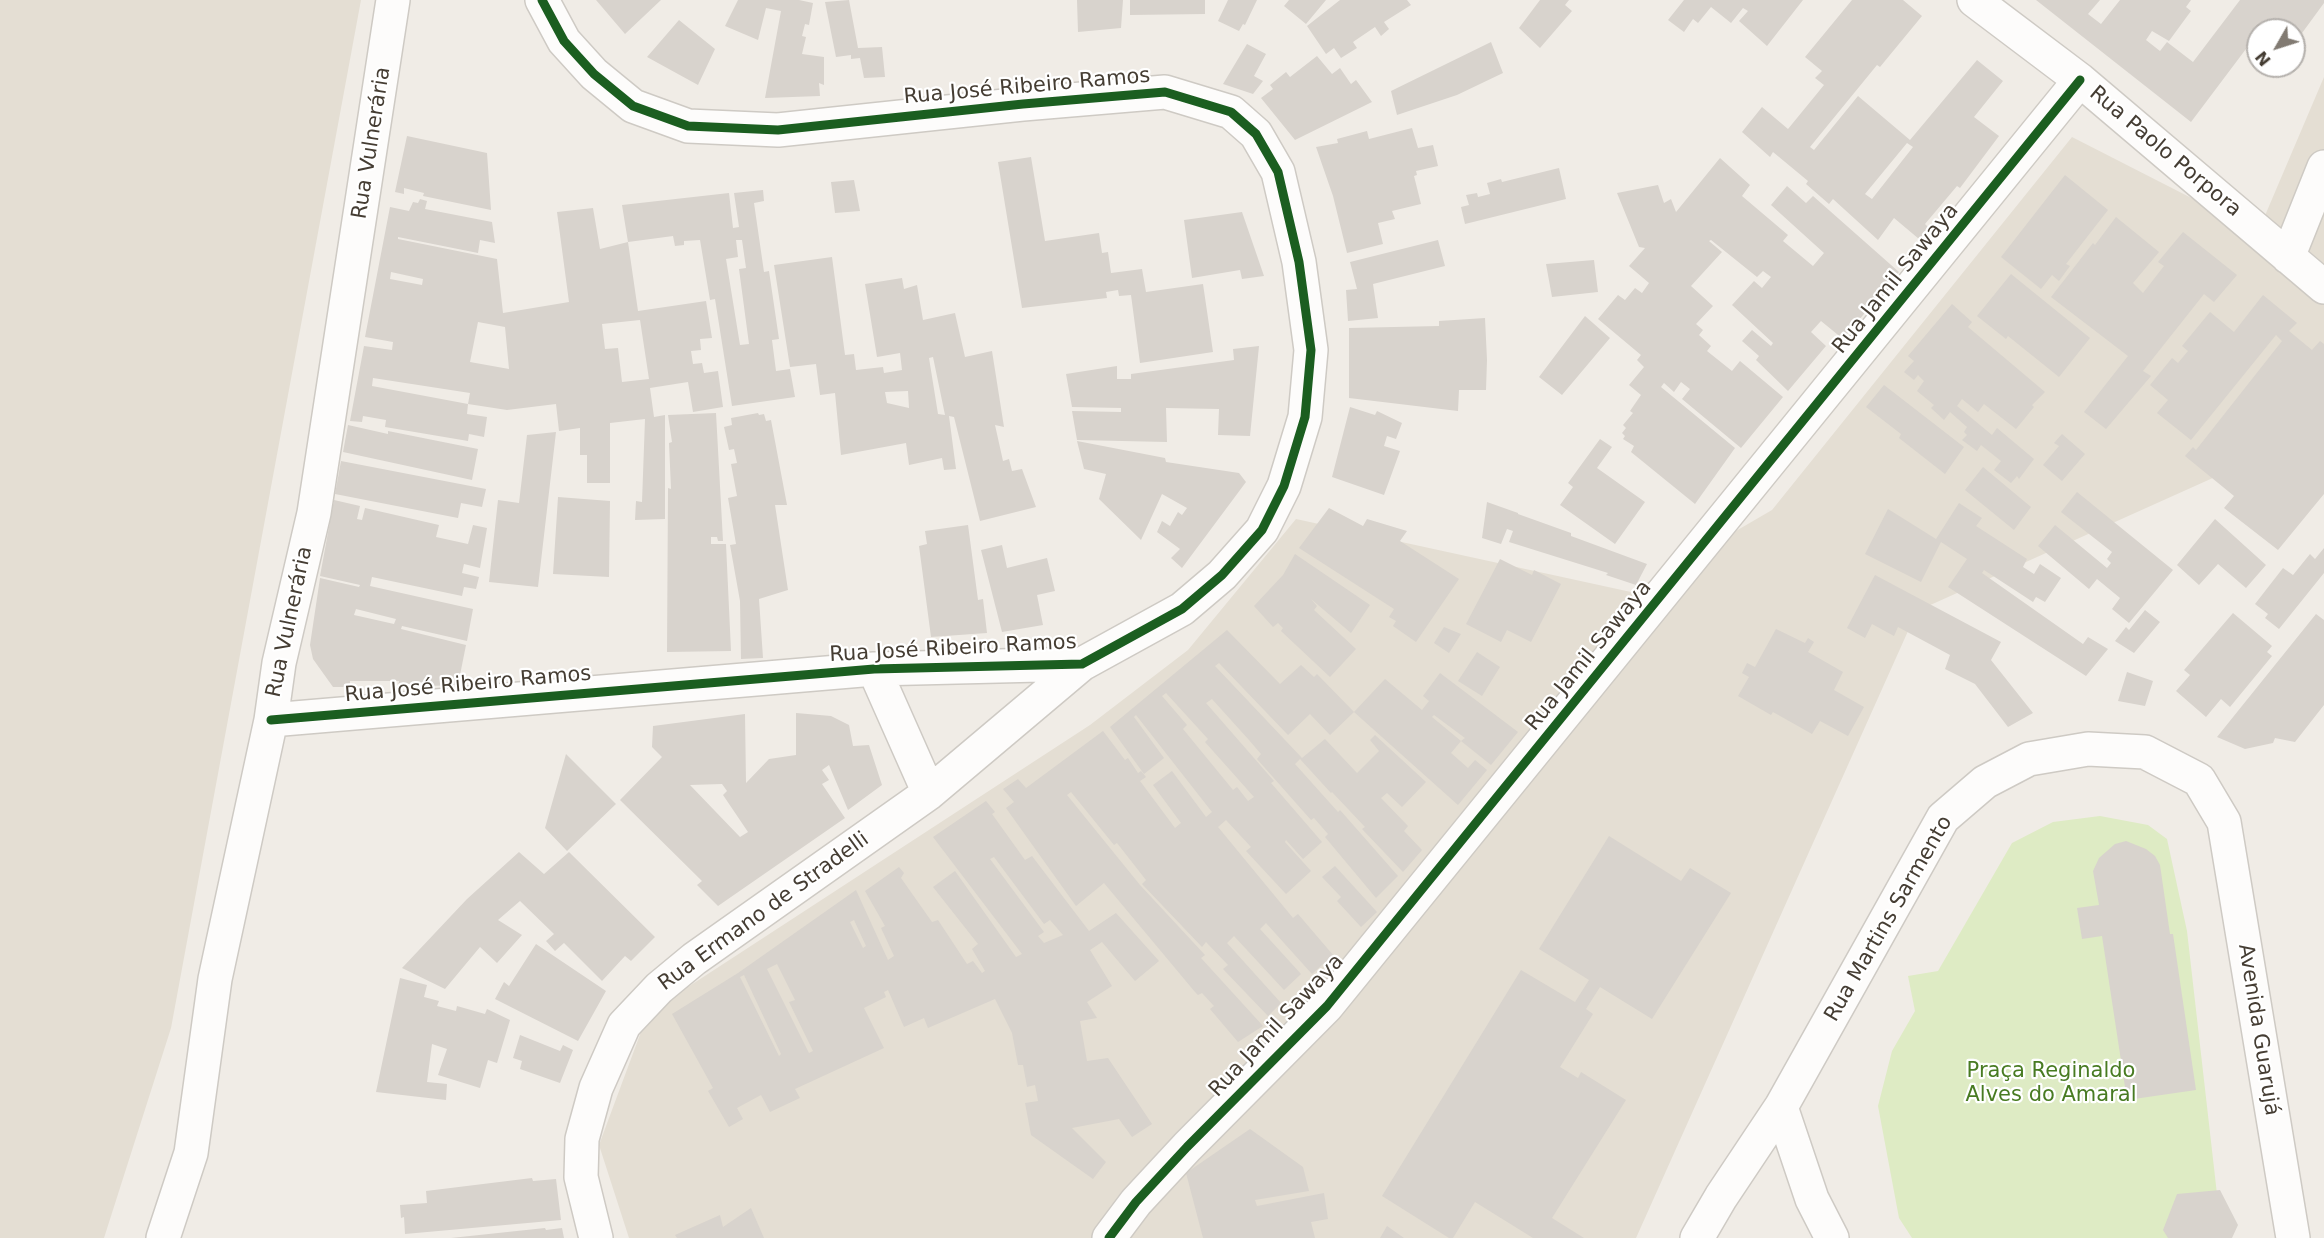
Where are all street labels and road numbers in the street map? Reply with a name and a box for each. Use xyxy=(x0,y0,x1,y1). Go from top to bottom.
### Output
street label: Rua José Ribeiro Ramos xyxy=(903,64,1151,110)
street label: Rua Vulnerária xyxy=(348,65,396,221)
street label: Rua Paolo Porpora xyxy=(2084,81,2246,223)
street label: Rua Jamil Sawaya xyxy=(1828,199,1964,359)
street label: Rua Vulnerária xyxy=(262,544,318,700)
street label: Rua Jamil Sawaya xyxy=(1521,576,1657,736)
street label: Rua José Ribeiro Ramos xyxy=(829,630,1077,668)
street label: Rua José Ribeiro Ramos xyxy=(344,662,592,708)
street label: Rua Martins Sarmento xyxy=(1820,812,1958,1026)
street label: Rua Ermano de Stradelli xyxy=(654,827,874,997)
street label: Avenida Guarujá xyxy=(2232,942,2284,1118)
street label: Rua Jamil Sawaya xyxy=(1204,949,1350,1103)

